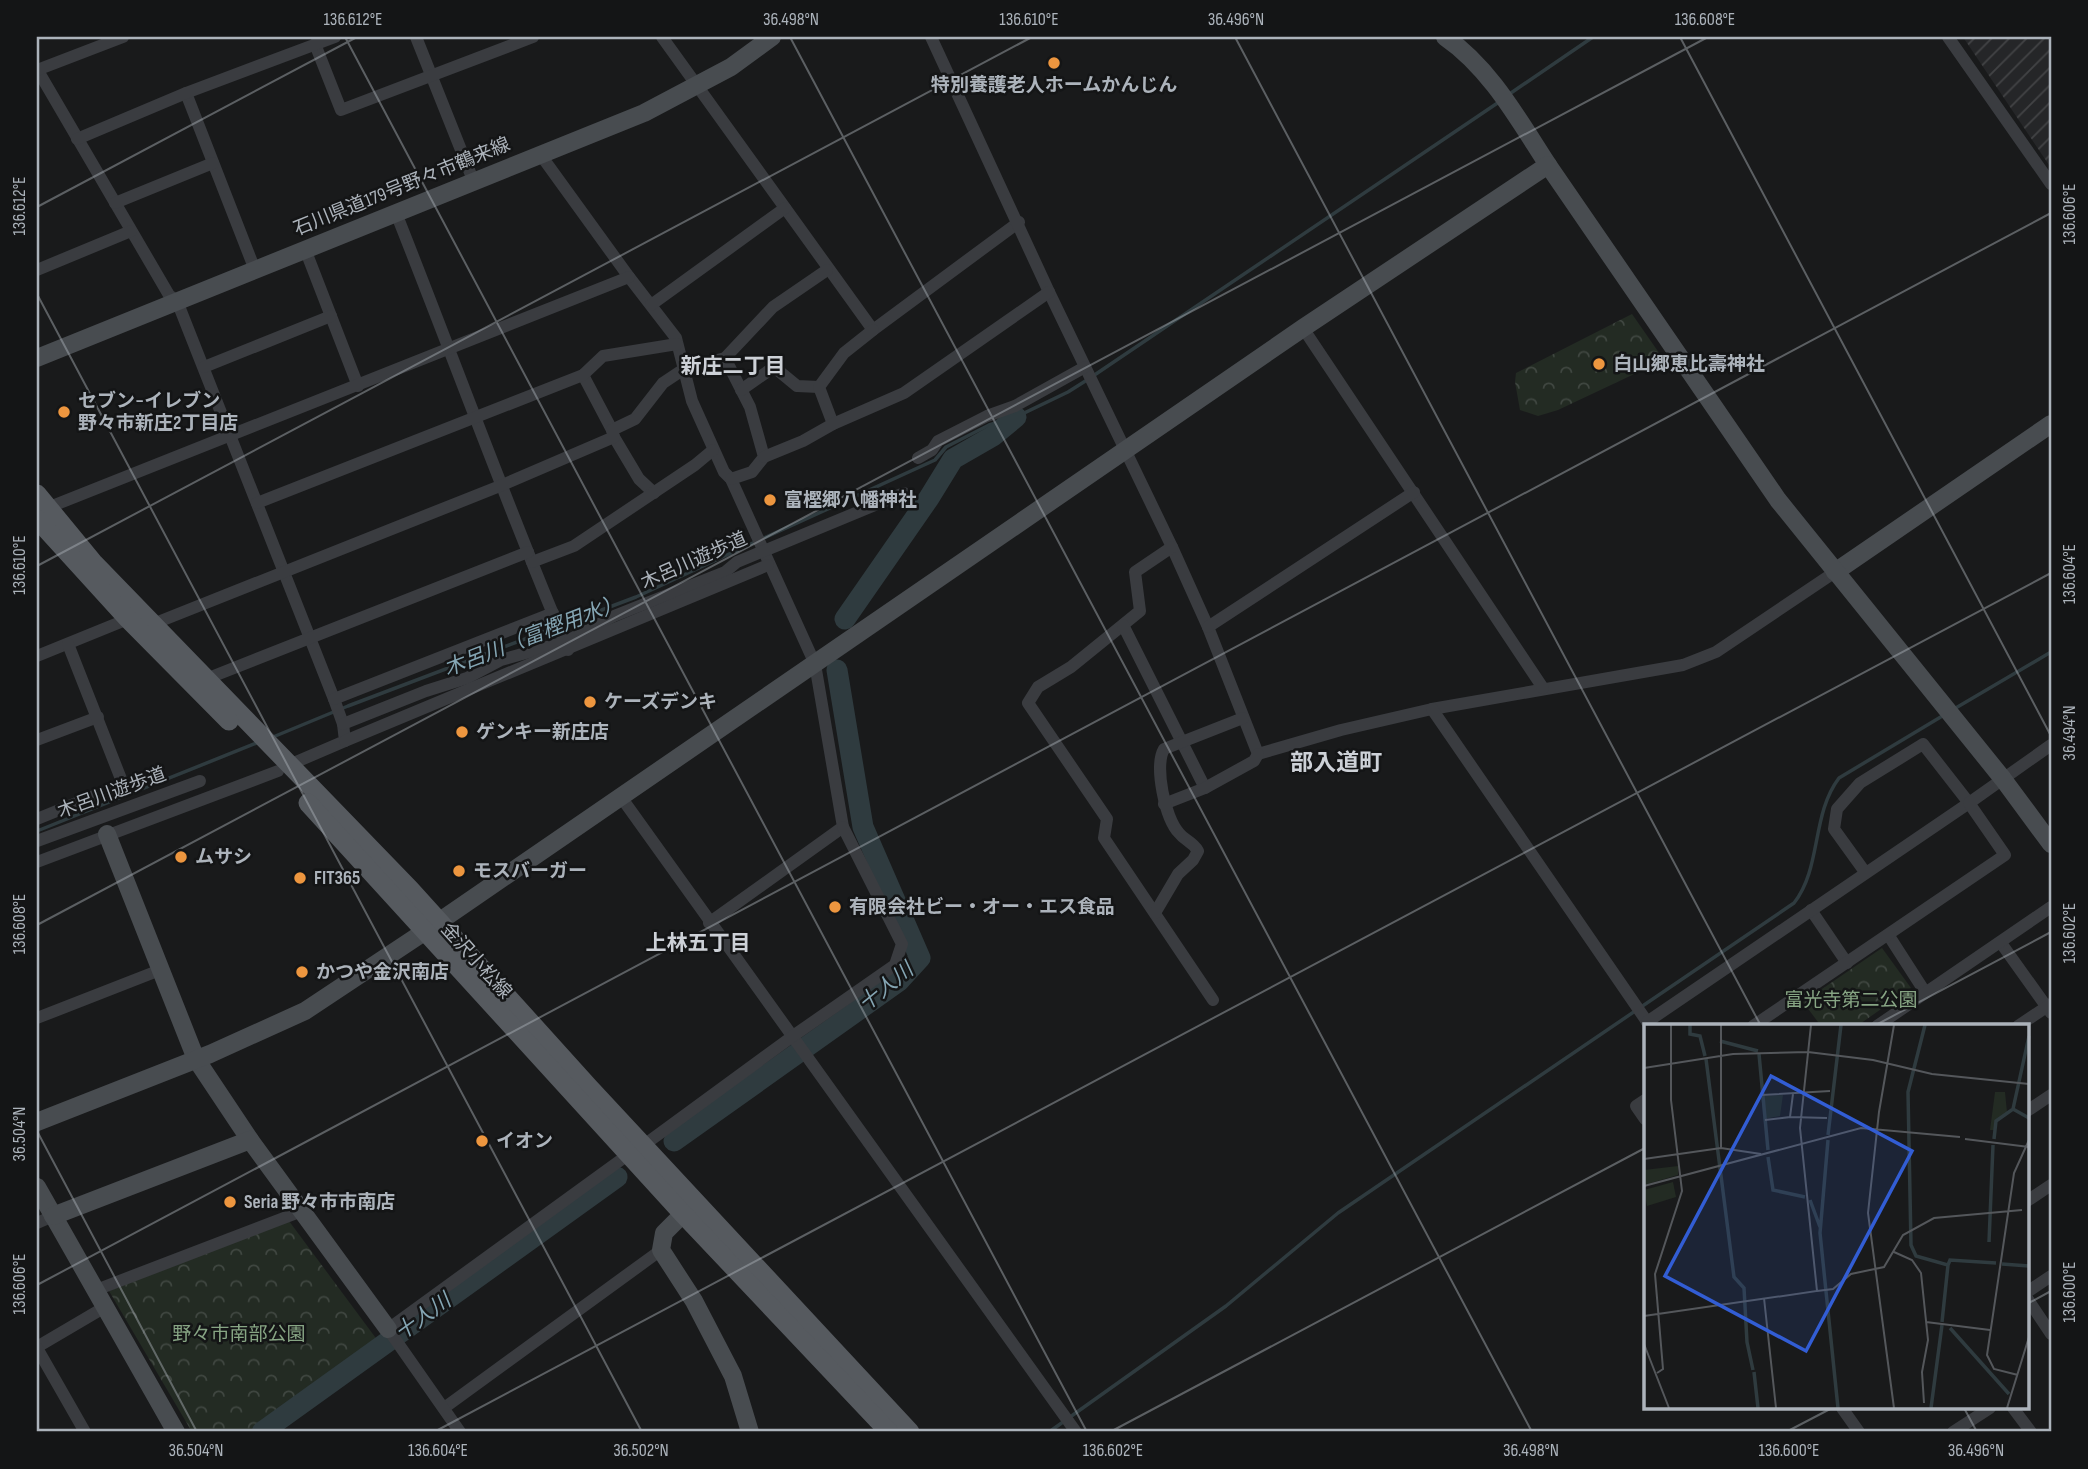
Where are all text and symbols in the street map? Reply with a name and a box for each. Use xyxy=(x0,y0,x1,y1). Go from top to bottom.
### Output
text: 136.612°E xyxy=(324,9,382,30)
text: 36.498°N xyxy=(763,9,819,30)
text: 136.610°E xyxy=(999,9,1059,30)
text: 36.496°N xyxy=(1208,9,1264,30)
text: 136.608°E xyxy=(1675,9,1735,30)
marker: 特別養護老人ホームかんじん xyxy=(1046,55,1062,71)
place label: 特別養護老人ホームかんじん xyxy=(931,74,1177,97)
street label: 石川県道179号野々市鶴来線 xyxy=(290,133,514,241)
text: 136.612°E xyxy=(9,177,30,235)
text: 136.606°E xyxy=(2059,184,2080,244)
place label: 白山郷恵比壽神社 xyxy=(1613,353,1765,376)
district label: 新庄二丁目 xyxy=(681,354,786,379)
marker: 白山郷恵比壽神社 xyxy=(1591,356,1607,372)
place label: セブン−イレブン 野々市新庄2丁目店 xyxy=(78,390,238,435)
marker: セブン−イレブン 野々市新庄2丁目店 xyxy=(56,404,72,420)
place label: 富樫郷八幡神社 xyxy=(784,489,917,512)
marker: 富樫郷八幡神社 xyxy=(762,492,778,508)
street label: 木呂川遊歩道 xyxy=(637,527,751,595)
text: 136.610°E xyxy=(9,535,30,595)
text: 136.604°E xyxy=(2059,544,2080,604)
water label: 木呂川（富樫用水） xyxy=(440,590,626,682)
place label: ケーズデンキ xyxy=(604,691,717,714)
marker: ケーズデンキ xyxy=(582,694,598,710)
text: 36.494°N xyxy=(2059,705,2080,761)
place label: ゲンキー新庄店 xyxy=(476,721,609,744)
marker: ゲンキー新庄店 xyxy=(454,724,470,740)
district label: 部入道町 xyxy=(1290,749,1382,777)
street label: 木呂川遊歩道 xyxy=(54,763,170,823)
place label: ムサシ xyxy=(195,846,252,869)
marker: ムサシ xyxy=(173,849,189,865)
place label: モスバーガー xyxy=(473,860,587,883)
marker: モスバーガー xyxy=(451,863,467,879)
place label: FIT365 xyxy=(314,867,360,890)
marker: FIT365 xyxy=(292,870,308,886)
text: 136.608°E xyxy=(9,894,30,954)
place label: 有限会社ビー・オー・エス食品 xyxy=(849,896,1115,919)
marker: 有限会社ビー・オー・エス食品 xyxy=(827,899,843,915)
text: 136.602°E xyxy=(2059,903,2080,963)
street label: 金沢小松線 xyxy=(436,918,516,1004)
district label: 上林五丁目 xyxy=(646,931,751,956)
water label: 十人川 xyxy=(854,956,920,1017)
place label: かつや金沢南店 xyxy=(316,961,449,984)
marker: かつや金沢南店 xyxy=(294,964,310,980)
park label: 富光寺第二公園 xyxy=(1784,989,1918,1012)
inset map xyxy=(1644,1024,2028,1410)
text: 36.504°N xyxy=(9,1107,30,1161)
place label: イオン xyxy=(496,1130,553,1153)
marker: イオン xyxy=(474,1133,490,1149)
place label: Seria 野々市市南店 xyxy=(244,1191,395,1214)
marker: Seria 野々市市南店 xyxy=(222,1194,238,1210)
text: 136.606°E xyxy=(9,1254,30,1314)
text: 136.600°E xyxy=(2059,1261,2080,1323)
water label: 十人川 xyxy=(390,1287,457,1346)
park label: 野々市南部公園 xyxy=(172,1323,306,1346)
text: 36.504°N xyxy=(169,1440,223,1461)
text: 136.604°E xyxy=(408,1440,468,1461)
text: 36.502°N xyxy=(613,1440,669,1461)
text: 136.602°E xyxy=(1083,1440,1143,1461)
text: 36.498°N xyxy=(1503,1440,1559,1461)
text: 136.600°E xyxy=(1758,1440,1820,1461)
text: 36.496°N xyxy=(1948,1440,2004,1461)

